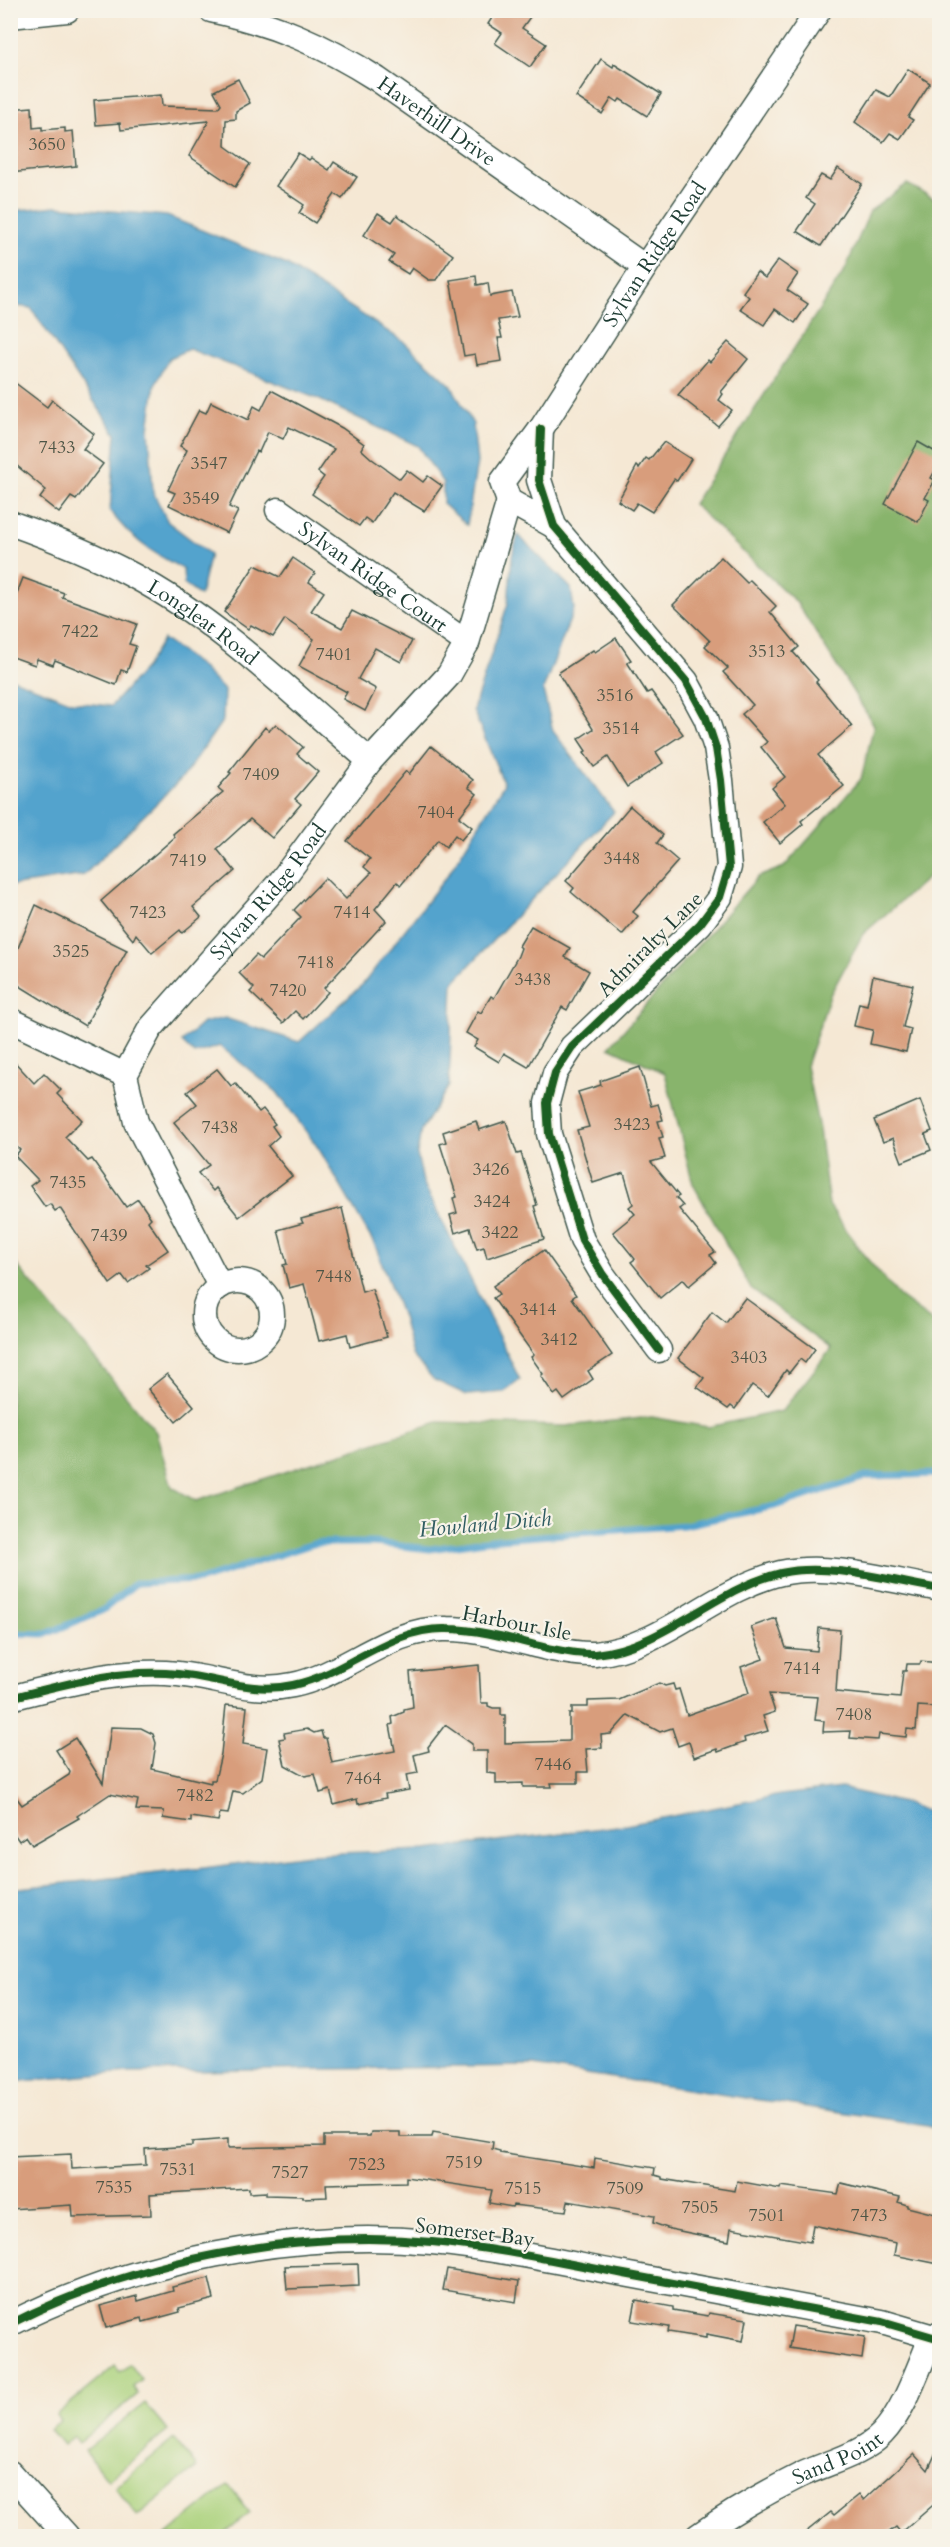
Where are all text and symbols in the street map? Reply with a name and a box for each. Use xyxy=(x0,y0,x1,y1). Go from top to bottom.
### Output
street label: Haverhill Drive xyxy=(371,70,502,173)
house number: 3650 xyxy=(29,132,65,157)
street label: Sylvan Ridge Road xyxy=(596,176,714,333)
house number: 7433 xyxy=(39,435,75,460)
house number: 3547 xyxy=(191,451,227,476)
house number: 3549 xyxy=(183,486,219,511)
street label: Sylvan Ridge Court xyxy=(292,515,453,640)
street label: Longleat Road xyxy=(142,573,264,672)
house number: 7422 xyxy=(62,619,98,644)
house number: 3513 xyxy=(749,639,785,664)
house number: 7401 xyxy=(316,642,352,667)
house number: 3516 xyxy=(597,683,633,708)
house number: 3514 xyxy=(603,716,639,741)
house number: 7409 xyxy=(243,762,279,787)
house number: 7404 xyxy=(418,800,454,825)
street label: Sylvan Ridge Road xyxy=(204,818,334,967)
house number: 3448 xyxy=(604,846,640,871)
house number: 7419 xyxy=(170,848,206,873)
street label: Admiralty Lane xyxy=(591,885,710,1004)
house number: 7423 xyxy=(130,900,166,925)
house number: 7414 xyxy=(334,900,370,925)
house number: 3525 xyxy=(53,939,89,964)
house number: 7418 xyxy=(298,950,334,975)
house number: 3438 xyxy=(515,967,551,992)
house number: 7420 xyxy=(270,978,306,1003)
house number: 3423 xyxy=(614,1112,650,1137)
house number: 7438 xyxy=(202,1115,238,1140)
house number: 3426 xyxy=(473,1157,509,1182)
house number: 7435 xyxy=(50,1170,86,1195)
house number: 3424 xyxy=(474,1189,510,1214)
house number: 3422 xyxy=(482,1220,518,1245)
house number: 7439 xyxy=(91,1223,127,1248)
house number: 7448 xyxy=(316,1264,352,1289)
house number: 3414 xyxy=(520,1297,556,1322)
house number: 3412 xyxy=(541,1327,577,1352)
house number: 3403 xyxy=(731,1345,767,1370)
water label: Howland Ditch xyxy=(418,1503,553,1545)
street label: Harbour Isle xyxy=(460,1599,574,1648)
house number: 7414 xyxy=(784,1656,820,1681)
house number: 7408 xyxy=(836,1702,872,1727)
house number: 7446 xyxy=(535,1752,571,1777)
house number: 7464 xyxy=(345,1766,381,1791)
house number: 7482 xyxy=(177,1783,213,1808)
house number: 7519 xyxy=(446,2150,482,2175)
house number: 7523 xyxy=(349,2152,385,2177)
house number: 7531 xyxy=(160,2157,196,2182)
house number: 7527 xyxy=(272,2160,308,2185)
house number: 7535 xyxy=(96,2175,132,2200)
house number: 7515 xyxy=(505,2176,541,2201)
house number: 7509 xyxy=(607,2176,643,2201)
house number: 7505 xyxy=(682,2195,718,2220)
house number: 7501 xyxy=(749,2203,785,2228)
house number: 7473 xyxy=(851,2203,887,2228)
street label: Somerset Bay xyxy=(414,2211,536,2254)
street label: Sand Point xyxy=(787,2425,890,2492)

